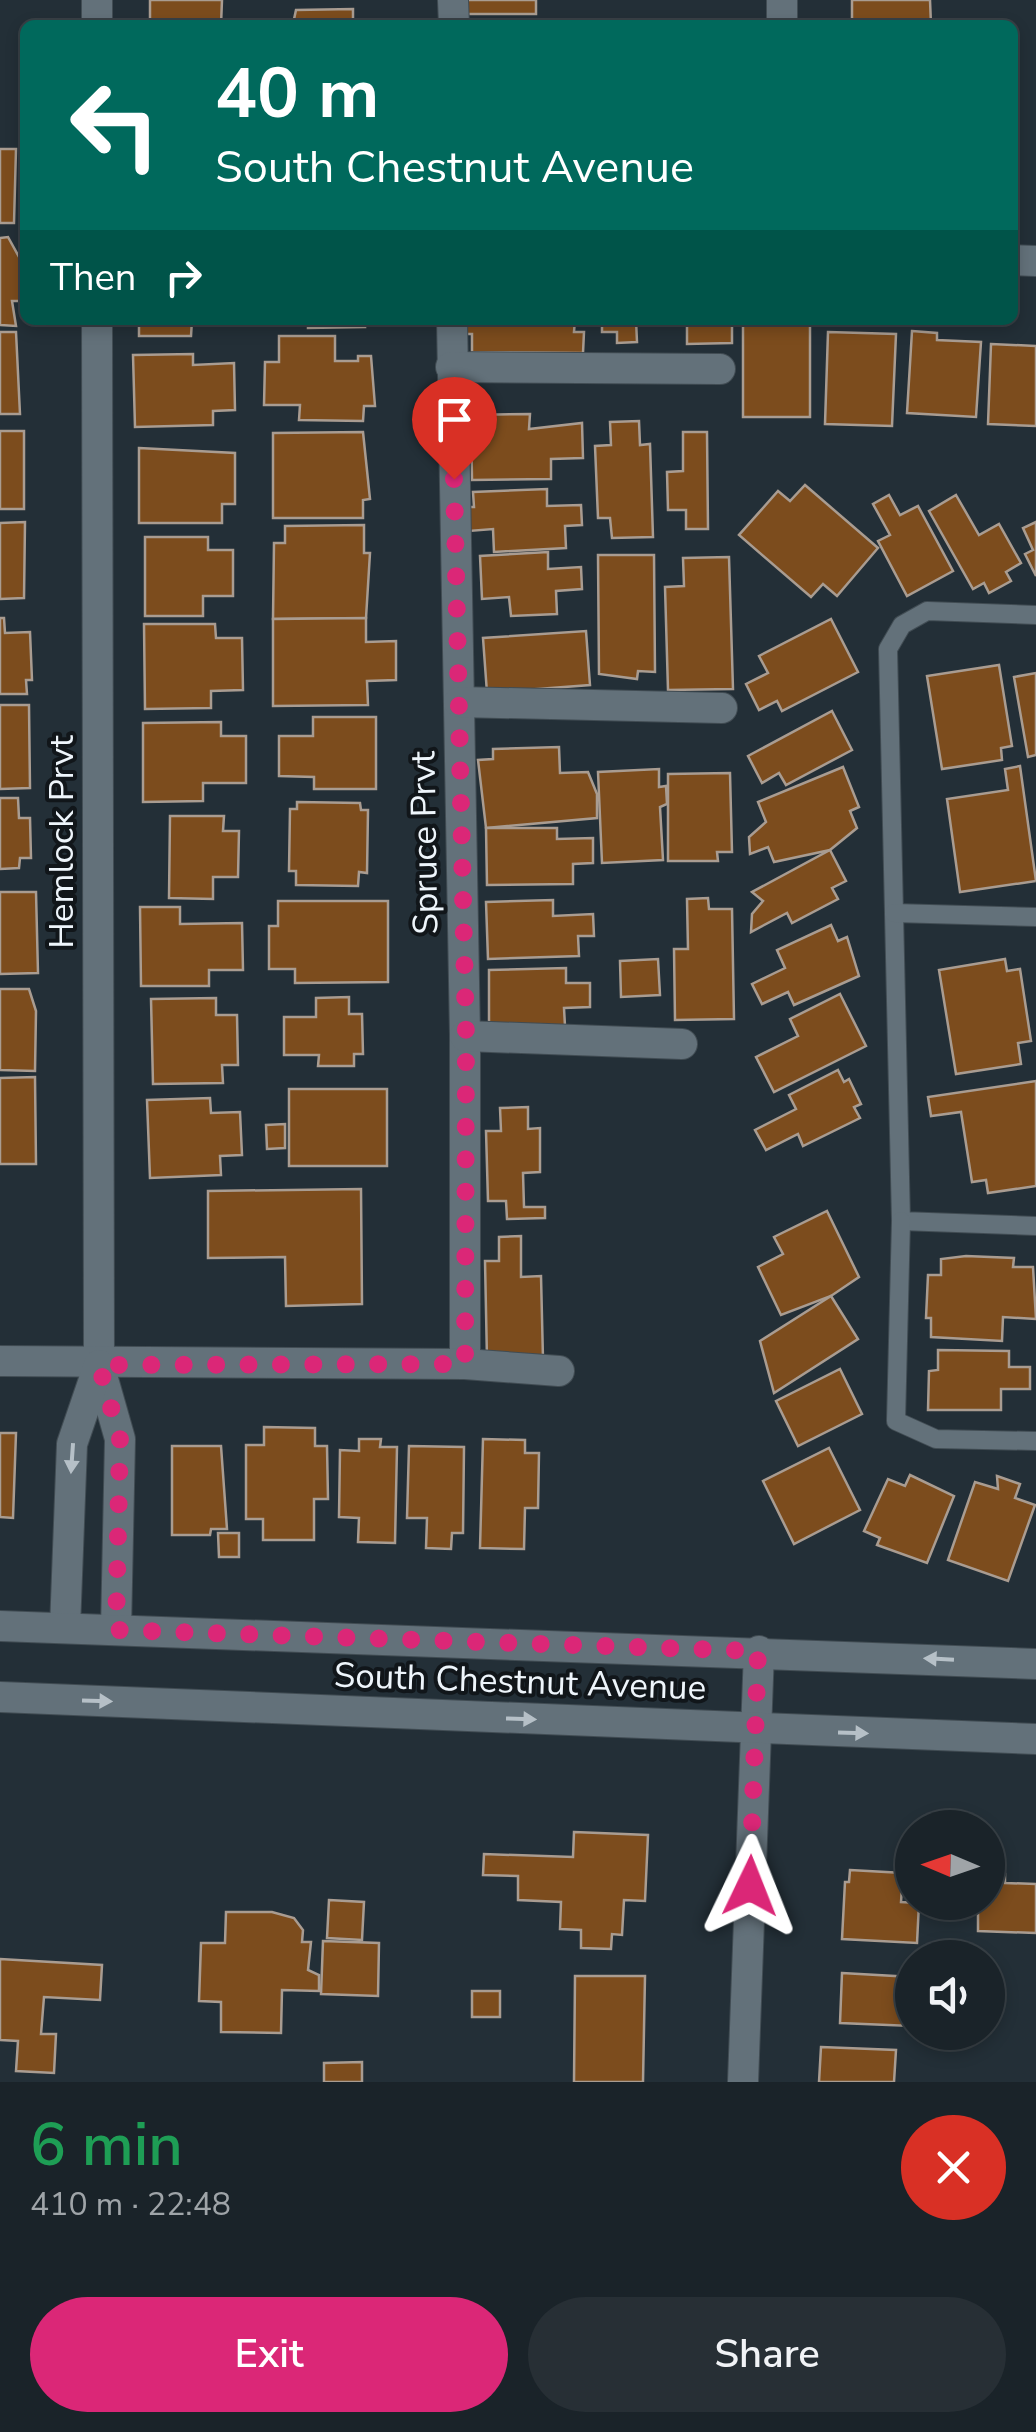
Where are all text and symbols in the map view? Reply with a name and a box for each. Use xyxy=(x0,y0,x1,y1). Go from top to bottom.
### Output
text: 40 m xyxy=(215,46,379,142)
icon: left xyxy=(50,60,180,190)
text: South Chestnut Avenue xyxy=(215,137,694,198)
icon: right xyxy=(156,250,211,305)
text: Then xyxy=(50,252,136,303)
pin xyxy=(412,377,497,480)
icon: arrive xyxy=(427,392,482,447)
street label: Hemlock Prvt xyxy=(38,734,85,949)
street label: Spruce Prvt xyxy=(399,750,450,935)
one-way arrow xyxy=(63,1442,79,1474)
one-way arrow xyxy=(922,1651,954,1667)
street label: South Chestnut Avenue xyxy=(333,1652,707,1711)
one-way arrow xyxy=(82,1694,114,1710)
one-way arrow xyxy=(505,1711,537,1727)
one-way arrow xyxy=(838,1725,870,1741)
north arrow xyxy=(895,1810,1005,1920)
map controls xyxy=(895,1810,1005,2050)
position arrow xyxy=(698,1834,802,1938)
button: sound xyxy=(895,1940,1005,2050)
text: 6 min xyxy=(30,2104,183,2186)
button: close xyxy=(901,2115,1006,2220)
text: 410 m · 22:48 xyxy=(30,2183,231,2226)
button: Exit xyxy=(30,2297,508,2412)
button: Share xyxy=(528,2297,1006,2412)

